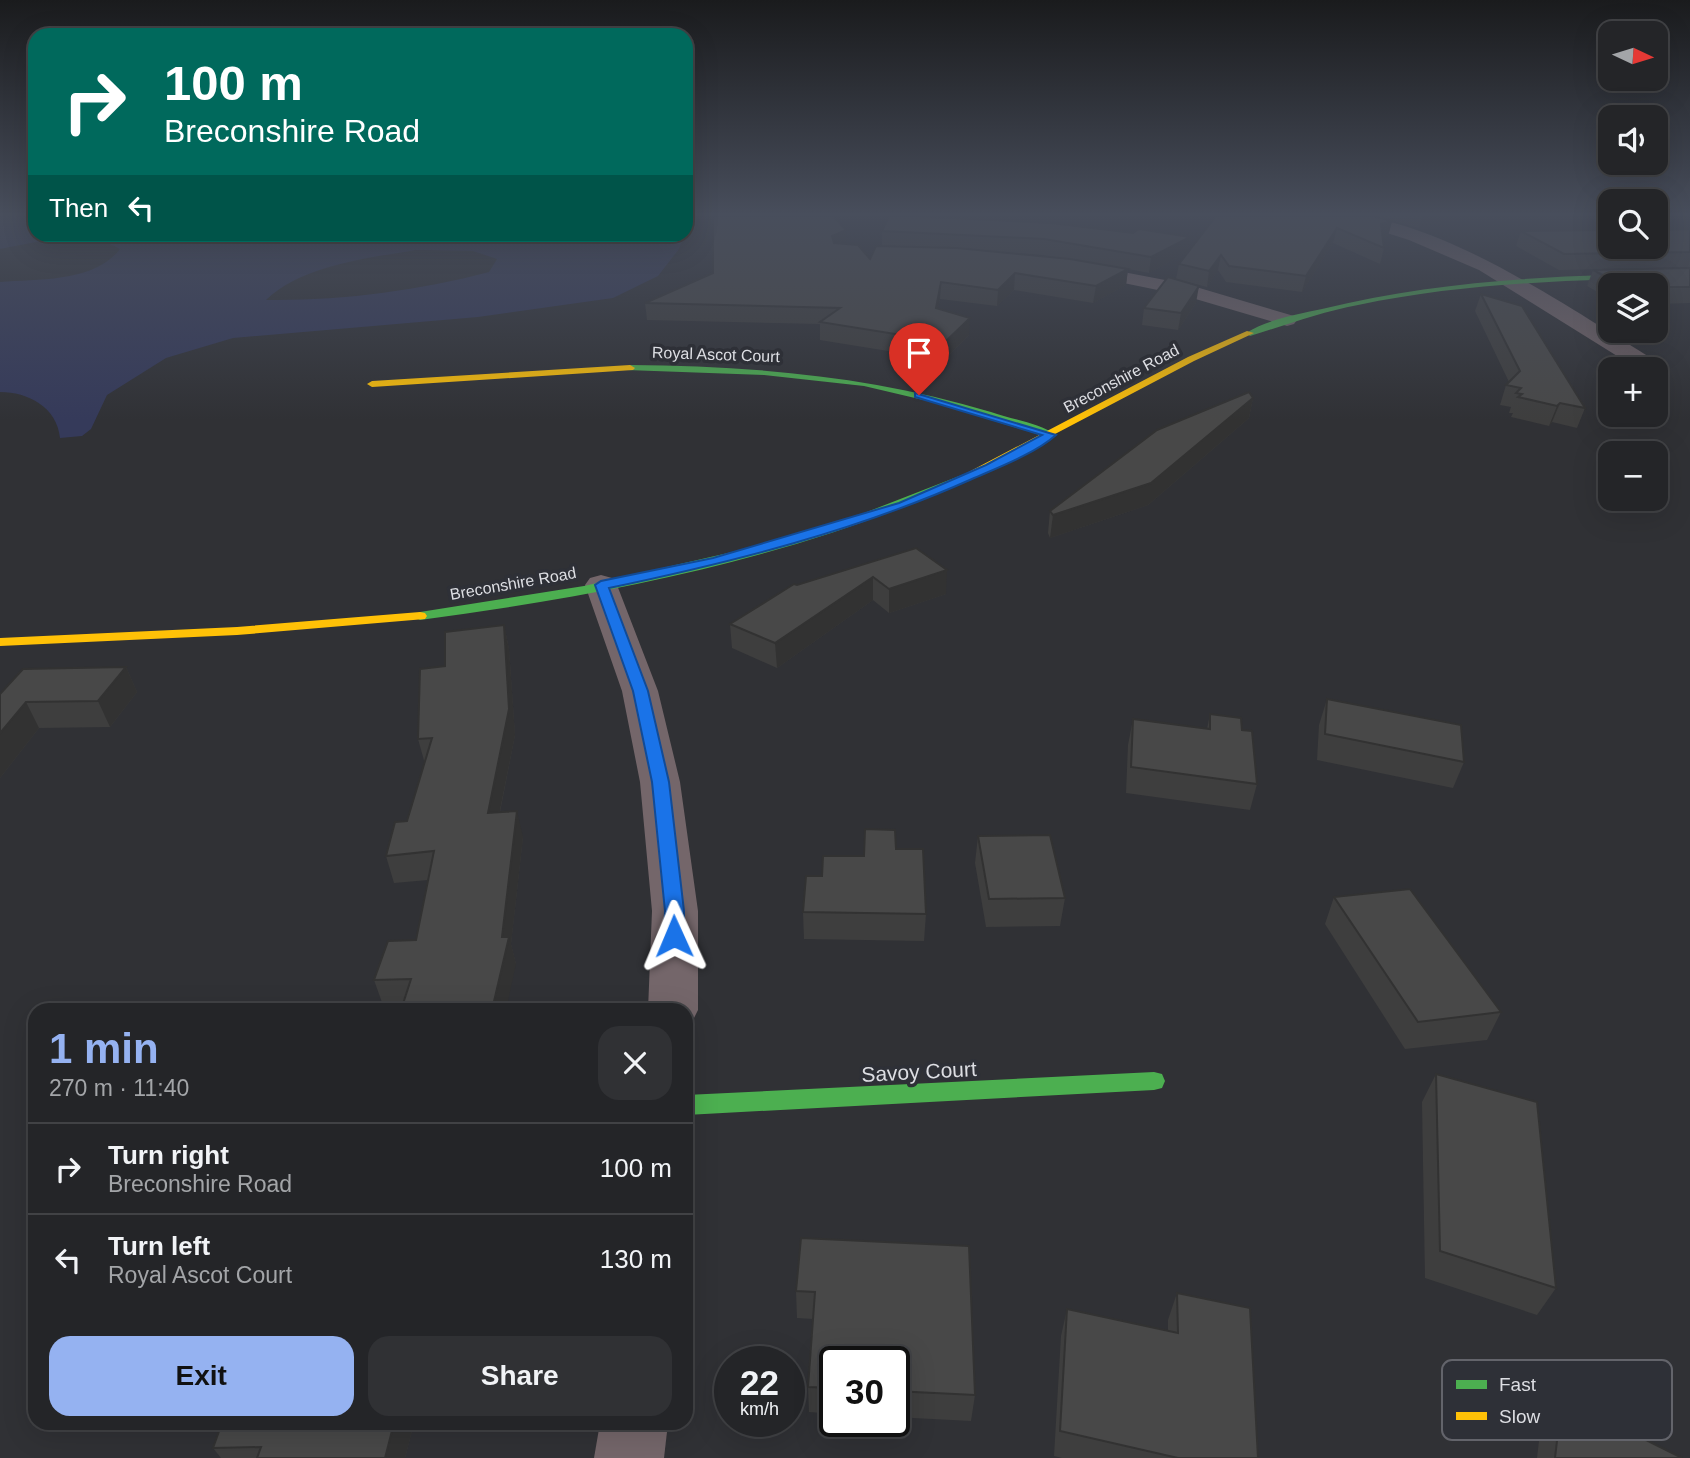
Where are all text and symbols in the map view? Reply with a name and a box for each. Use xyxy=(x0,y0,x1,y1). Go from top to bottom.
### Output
north arrow xyxy=(1598,21,1668,91)
map controls xyxy=(1598,21,1668,511)
icon: right xyxy=(49,56,140,147)
text: 100 m xyxy=(164,56,303,110)
button: sound xyxy=(1598,105,1668,175)
text: Breconshire Road xyxy=(164,113,420,149)
icon: left xyxy=(122,189,160,227)
button: search xyxy=(1598,189,1668,259)
text: Then xyxy=(49,193,108,223)
button: layers xyxy=(1598,273,1668,343)
pin xyxy=(889,323,949,395)
icon: arrive xyxy=(900,334,938,372)
street label: Breconshire Road xyxy=(1061,341,1182,416)
street label: Royal Ascot Court xyxy=(652,344,781,365)
button: + xyxy=(1598,357,1668,427)
button: − xyxy=(1598,441,1668,511)
street label: Breconshire Road xyxy=(449,564,578,603)
position arrow xyxy=(637,899,711,973)
text: 1 min xyxy=(49,1025,159,1072)
button: close xyxy=(598,1026,672,1100)
street label: Savoy Court xyxy=(861,1057,977,1086)
text: 270 m · 11:40 xyxy=(49,1075,189,1101)
text: Turn right xyxy=(108,1140,229,1170)
icon: right xyxy=(49,1150,87,1188)
text: 100 m xyxy=(600,1153,672,1183)
text: Breconshire Road xyxy=(108,1171,292,1197)
text: Turn left xyxy=(108,1231,210,1261)
icon: left xyxy=(49,1241,87,1279)
text: 130 m xyxy=(600,1244,672,1274)
text: Royal Ascot Court xyxy=(108,1262,292,1288)
button: Exit xyxy=(49,1336,354,1416)
button: Share xyxy=(368,1336,672,1416)
speed limit sign: 30 xyxy=(819,1346,910,1437)
legend xyxy=(1442,1360,1672,1440)
text: 22 xyxy=(740,1363,779,1402)
text: Fast xyxy=(1499,1374,1537,1395)
text: km/h xyxy=(740,1399,779,1419)
text: Slow xyxy=(1499,1406,1540,1427)

